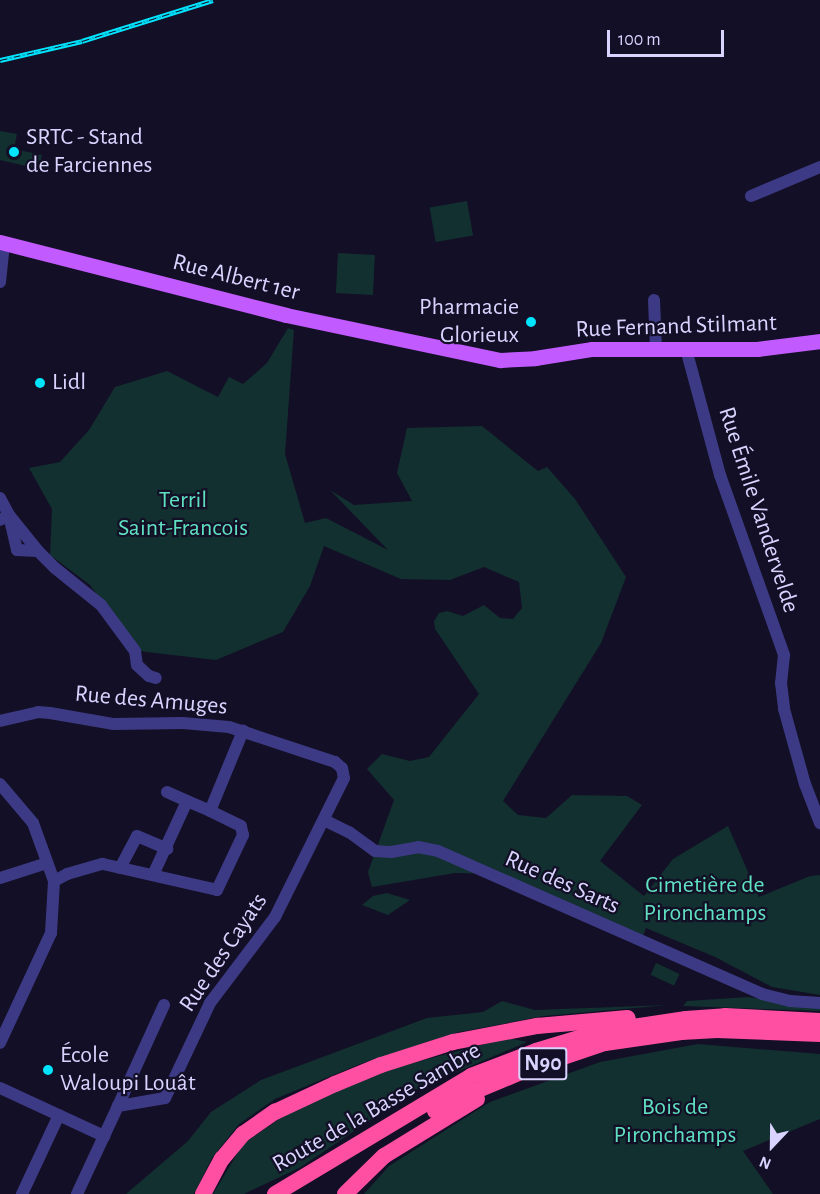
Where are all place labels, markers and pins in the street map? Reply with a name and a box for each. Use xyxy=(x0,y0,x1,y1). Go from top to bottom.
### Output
place label: SRTC - Stand de Farciennes xyxy=(26,124,152,180)
marker: SRTC - Stand de Farciennes xyxy=(7,145,21,159)
place label: Pharmacie Glorieux xyxy=(419,294,519,350)
marker: Pharmacie Glorieux xyxy=(524,315,538,329)
place label: Lidl xyxy=(52,369,86,397)
marker: Lidl xyxy=(33,376,47,390)
place label: École Waloupi Louât xyxy=(60,1042,196,1098)
marker: École Waloupi Louât xyxy=(41,1063,55,1077)

